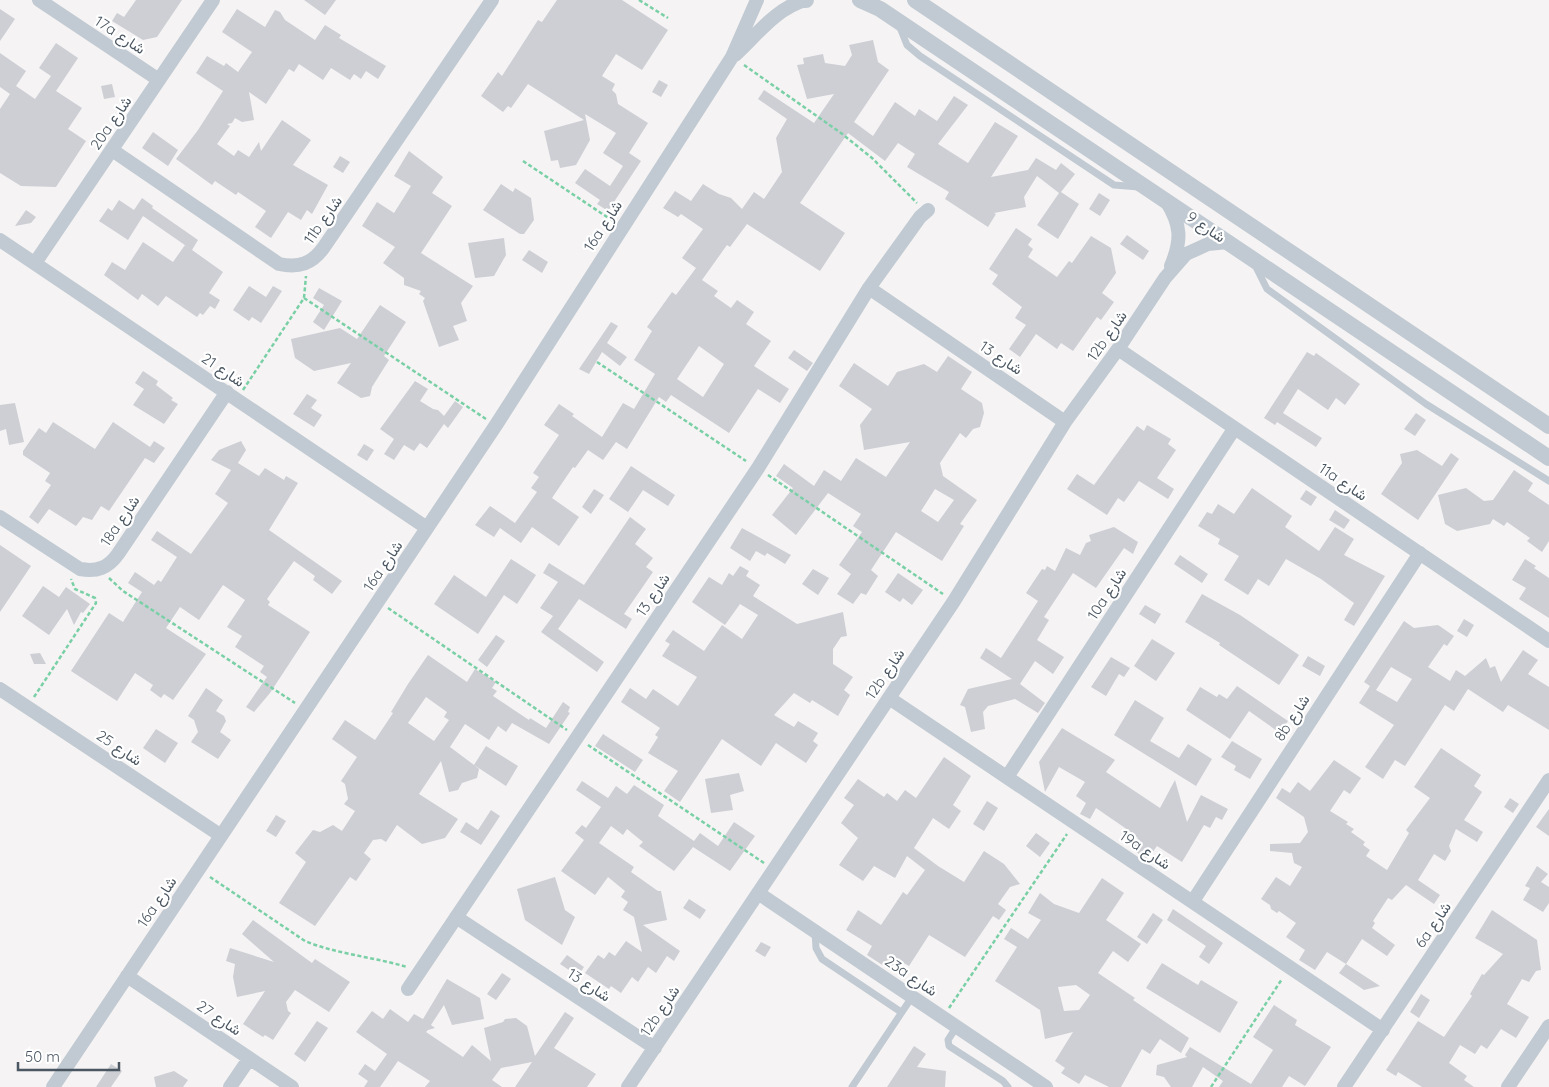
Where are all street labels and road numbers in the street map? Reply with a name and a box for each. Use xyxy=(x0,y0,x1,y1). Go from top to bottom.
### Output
street label: 17a شارع xyxy=(90,11,149,60)
street label: 20a شارع xyxy=(86,92,137,154)
street label: 11b شارع xyxy=(299,192,348,249)
street label: 16a شارع xyxy=(579,197,628,256)
street label: شارع 9 xyxy=(1182,207,1229,248)
street label: 12b شارع xyxy=(1082,307,1133,366)
street label: شارع 13 xyxy=(975,336,1026,381)
street label: شارع 21 xyxy=(197,348,249,393)
street label: 11a شارع xyxy=(1314,458,1371,506)
street label: 18a شارع xyxy=(96,492,145,551)
street label: 16a شارع xyxy=(359,537,408,596)
street label: 10a شارع xyxy=(1083,564,1132,624)
street label: شارع 13 xyxy=(631,570,676,621)
street label: 12b شارع xyxy=(861,645,910,704)
street label: 8b شارع xyxy=(1270,691,1315,746)
street label: شارع 25 xyxy=(92,726,146,771)
street label: 19a شارع xyxy=(1115,826,1174,875)
street label: 16a شارع xyxy=(133,873,182,932)
street label: 6a شارع xyxy=(1410,898,1457,952)
street label: 23a شارع xyxy=(880,951,941,1002)
street label: شارع 13 xyxy=(563,964,615,1007)
street label: 12b شارع xyxy=(636,982,685,1041)
street label: شارع 27 xyxy=(192,996,245,1041)

